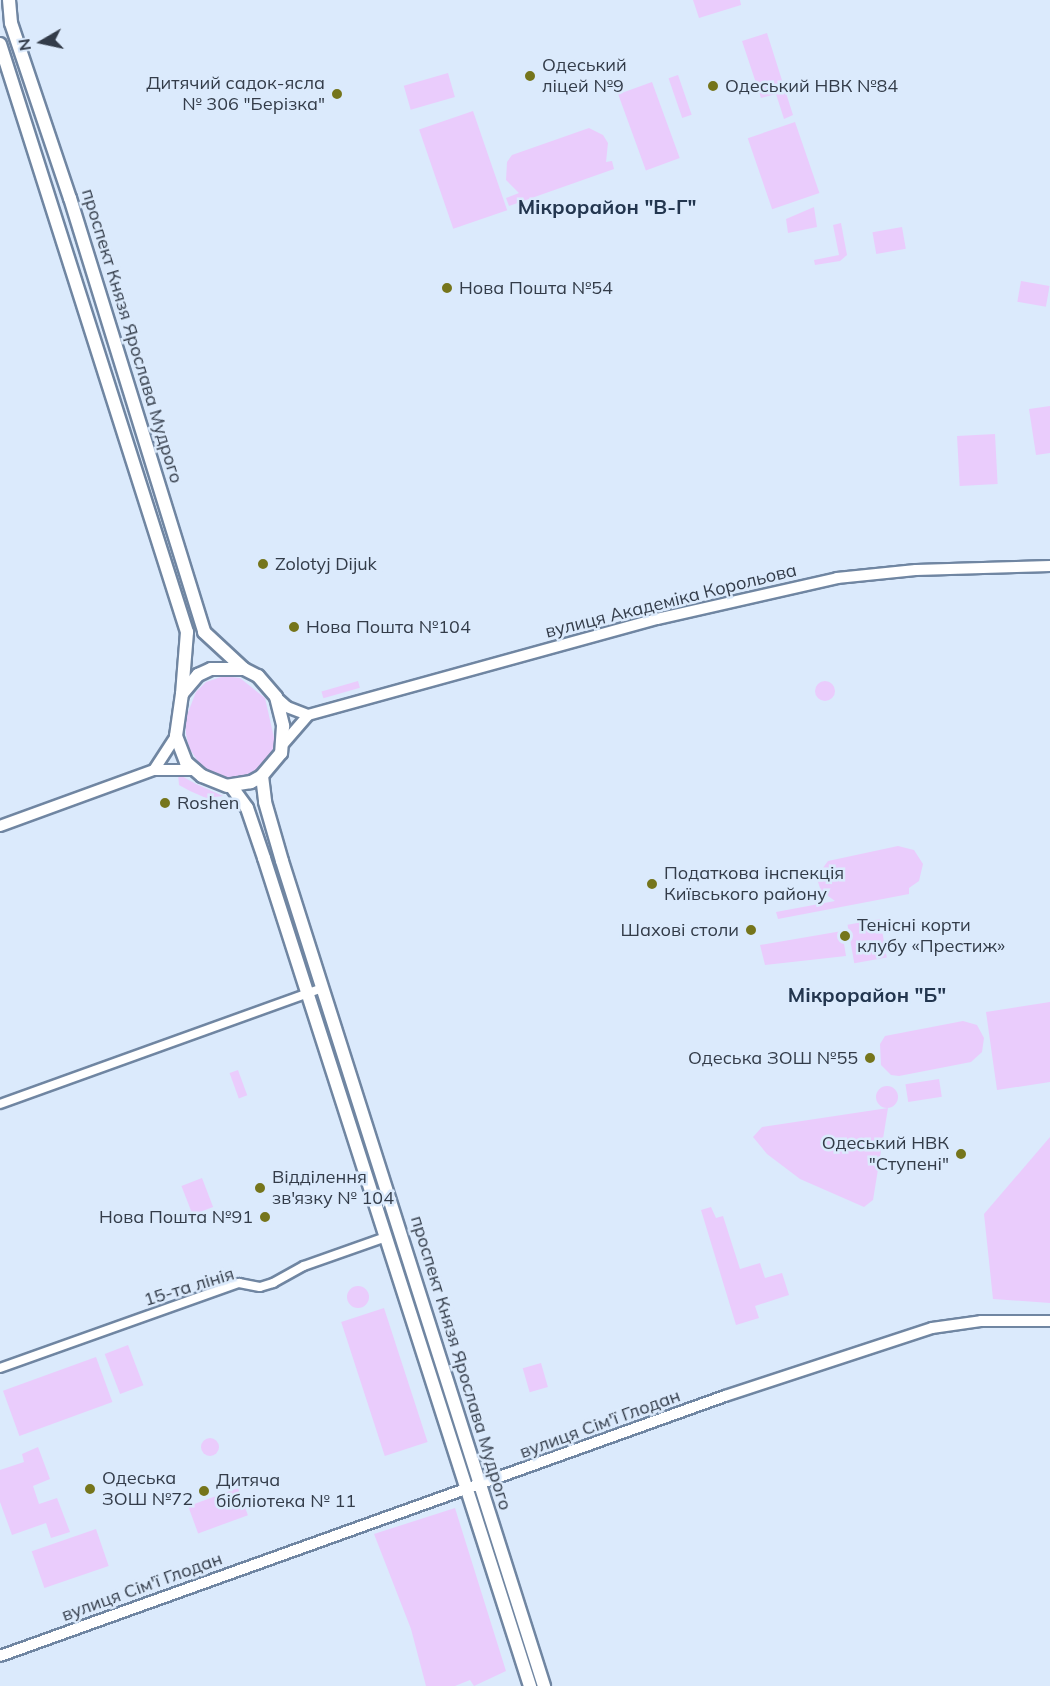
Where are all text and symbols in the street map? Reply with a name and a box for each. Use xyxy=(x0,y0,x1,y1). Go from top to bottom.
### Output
north arrow xyxy=(12,12,72,72)
text: N xyxy=(13,37,35,52)
place label: Одеський ліцей №9 xyxy=(542,55,627,98)
marker: Одеський ліцей №9 xyxy=(523,69,537,83)
place label: Дитячий садок-ясла № 306 "Берізка" xyxy=(146,73,325,116)
place label: Одеський НВК №84 xyxy=(725,75,898,97)
marker: Одеський НВК №84 xyxy=(706,79,720,93)
marker: Дитячий садок-ясла № 306 "Берізка" xyxy=(330,87,344,101)
street label: проспект Князя Ярослава Мудрого xyxy=(77,186,187,486)
district label: Мікрорайон "В-Г" xyxy=(518,194,696,218)
place label: Нова Пошта №54 xyxy=(459,277,613,299)
marker: Нова Пошта №54 xyxy=(440,281,454,295)
place label: Zolotyj Dijuk xyxy=(275,553,377,575)
marker: Zolotyj Dijuk xyxy=(256,557,270,571)
street label: вулиця Академіка Корольова xyxy=(543,559,799,643)
place label: Нова Пошта №104 xyxy=(306,616,471,638)
marker: Нова Пошта №104 xyxy=(287,620,301,634)
place label: Roshen xyxy=(177,792,239,814)
marker: Roshen xyxy=(158,796,172,810)
place label: Податкова інспекція Київського району xyxy=(664,863,844,906)
marker: Податкова інспекція Київського району xyxy=(645,877,659,891)
place label: Тенісні корти клубу «Престиж» xyxy=(857,915,1005,958)
place label: Шахові столи xyxy=(620,919,739,941)
marker: Шахові столи xyxy=(744,923,758,937)
marker: Тенісні корти клубу «Престиж» xyxy=(838,929,852,943)
district label: Мікрорайон "Б" xyxy=(788,982,946,1006)
place label: Одеська ЗОШ №55 xyxy=(688,1047,858,1069)
marker: Одеська ЗОШ №55 xyxy=(863,1051,877,1065)
place label: Одеський НВК "Ступені" xyxy=(822,1133,949,1176)
marker: Одеський НВК "Ступені" xyxy=(954,1147,968,1161)
place label: Відділення зв'язку № 104 xyxy=(272,1167,394,1210)
marker: Відділення зв'язку № 104 xyxy=(253,1181,267,1195)
place label: Нова Пошта №91 xyxy=(99,1206,253,1228)
marker: Нова Пошта №91 xyxy=(258,1210,272,1224)
street label: проспект Князя Ярослава Мудрого xyxy=(406,1213,516,1513)
street label: 15-та лінія xyxy=(141,1263,237,1311)
street label: вулиця Сім'ї Глодан xyxy=(517,1385,683,1463)
place label: Одеська ЗОШ №72 xyxy=(102,1468,193,1510)
place label: Дитяча бібліотека № 11 xyxy=(216,1470,356,1512)
marker: Одеська ЗОШ №72 xyxy=(83,1482,97,1496)
marker: Дитяча бібліотека № 11 xyxy=(197,1484,211,1498)
street label: вулиця Сім'ї Глодан xyxy=(59,1548,225,1626)

